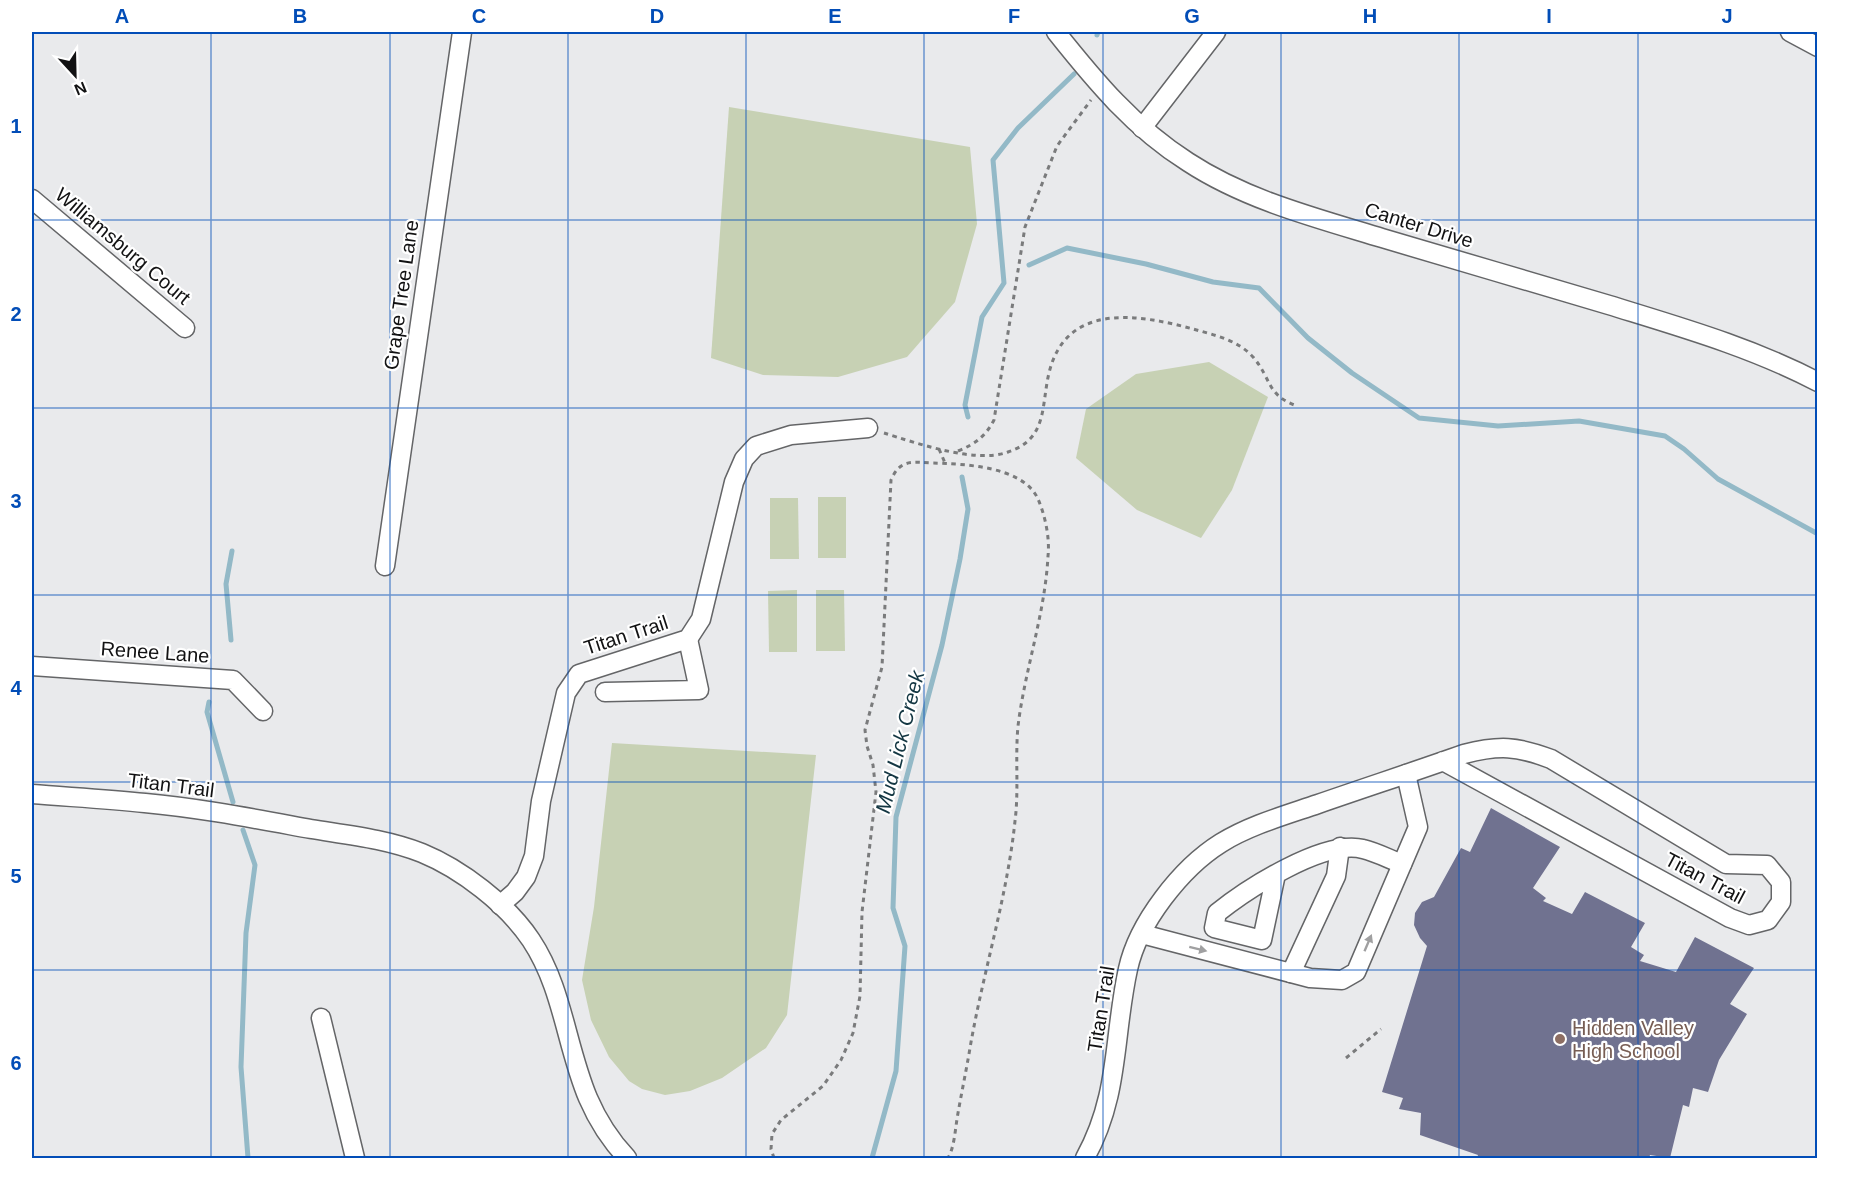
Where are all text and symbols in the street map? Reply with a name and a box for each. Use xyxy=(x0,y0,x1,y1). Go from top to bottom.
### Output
text: A xyxy=(115,5,129,27)
text: B xyxy=(293,5,307,27)
text: C xyxy=(472,5,486,27)
text: D xyxy=(650,5,664,27)
text: E xyxy=(828,5,842,27)
text: F xyxy=(1008,5,1020,27)
text: G xyxy=(1184,5,1200,27)
text: H xyxy=(1363,5,1377,27)
text: I xyxy=(1546,5,1552,27)
text: J xyxy=(1721,5,1733,27)
north arrow xyxy=(45,45,105,105)
text: N xyxy=(72,78,89,98)
text: 1 xyxy=(10,115,22,137)
street label: Williamsburg Court xyxy=(51,183,195,309)
street label: Canter Drive xyxy=(1362,198,1476,252)
street label: Grape Tree Lane xyxy=(380,219,422,371)
text: 2 xyxy=(10,303,22,325)
text: 3 xyxy=(10,490,22,512)
street label: Titan Trail xyxy=(581,611,671,659)
street label: Renee Lane xyxy=(100,637,210,667)
water label: Mud Lick Creek xyxy=(871,667,929,815)
text: 4 xyxy=(10,677,22,699)
street label: Titan Trail xyxy=(126,769,216,801)
street label: Titan Trail xyxy=(1661,848,1749,908)
text: 5 xyxy=(10,865,22,887)
one-way arrow xyxy=(1364,935,1373,952)
one-way arrow xyxy=(1189,944,1207,954)
street label: Titan Trail xyxy=(1083,964,1119,1054)
place label: Hidden Valley High School xyxy=(1572,1017,1694,1062)
marker: Hidden Valley High School xyxy=(1553,1032,1567,1046)
text: 6 xyxy=(10,1052,22,1074)

